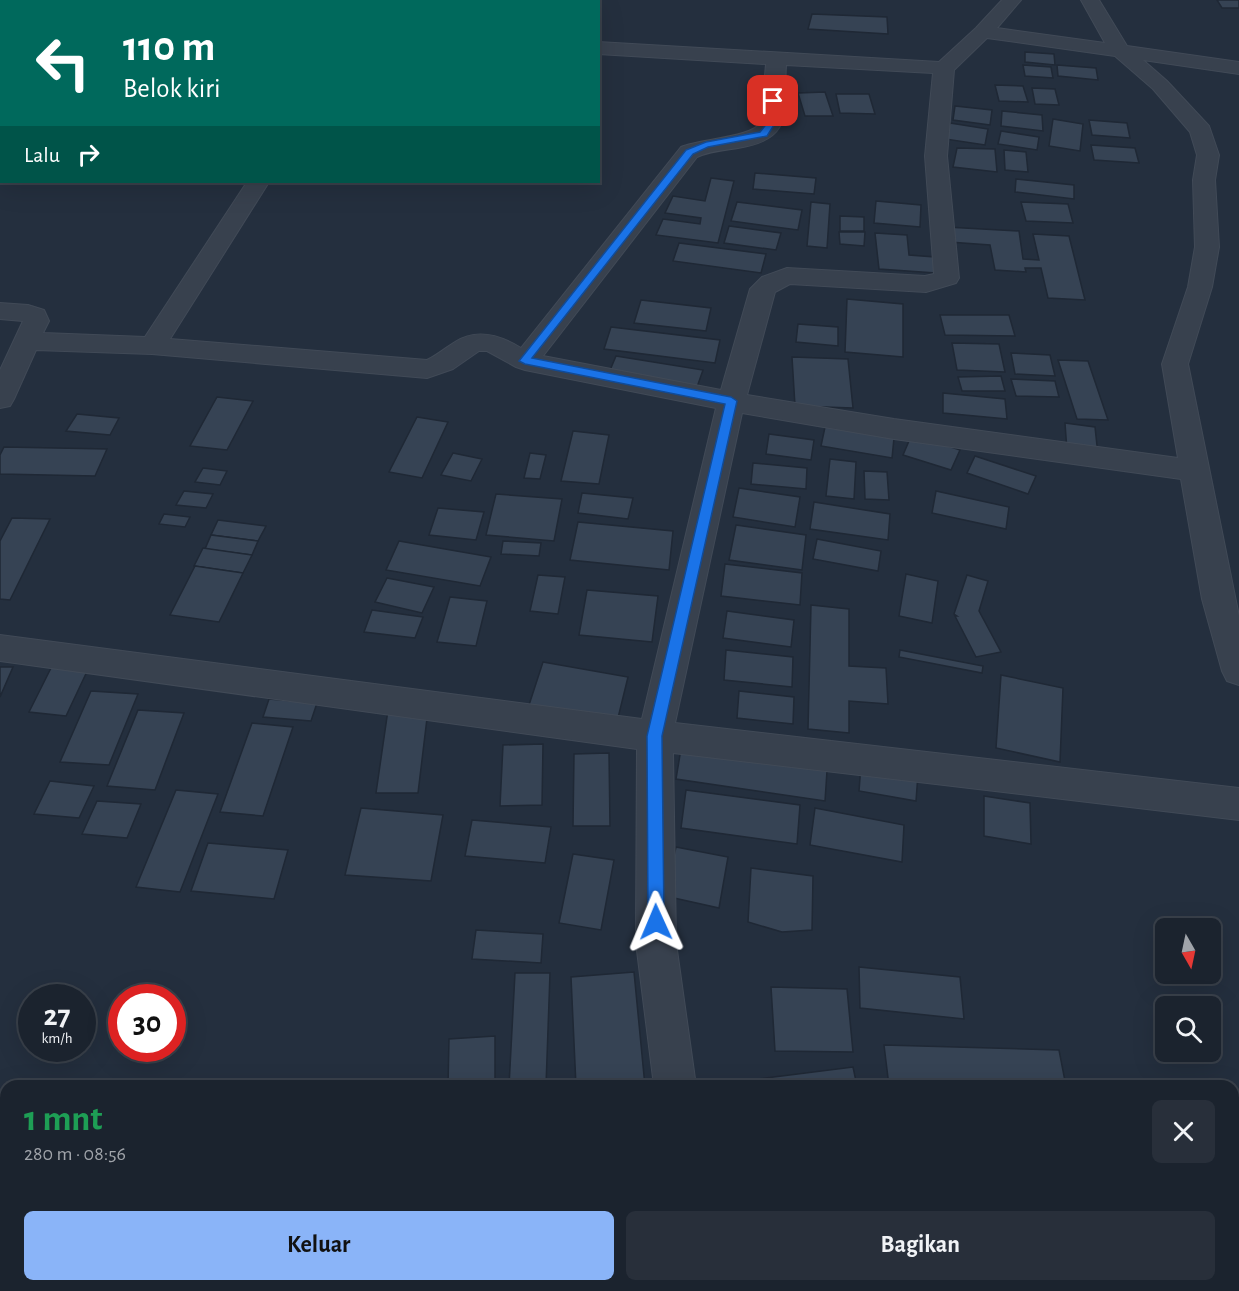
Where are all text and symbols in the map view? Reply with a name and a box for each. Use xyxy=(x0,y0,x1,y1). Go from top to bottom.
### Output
icon: left xyxy=(24,24,102,102)
text: 110 m xyxy=(123,26,215,68)
text: Belok kiri xyxy=(123,75,220,102)
pin xyxy=(747,75,798,126)
icon: arrive xyxy=(756,84,789,117)
icon: right xyxy=(72,138,105,171)
text: Lalu xyxy=(24,144,60,166)
position arrow xyxy=(624,890,688,954)
north arrow xyxy=(1155,918,1221,984)
map controls xyxy=(1155,918,1221,1062)
speed limit sign: 30 xyxy=(108,984,186,1062)
button: search xyxy=(1155,996,1221,1062)
text: 27 xyxy=(43,1001,71,1031)
text: km/h xyxy=(42,1031,72,1046)
button: close xyxy=(1152,1100,1215,1163)
text: 1 mnt xyxy=(24,1101,102,1137)
text: 280 m · 08:56 xyxy=(24,1144,126,1164)
button: Keluar xyxy=(24,1211,614,1280)
button: Bagikan xyxy=(626,1211,1215,1280)

